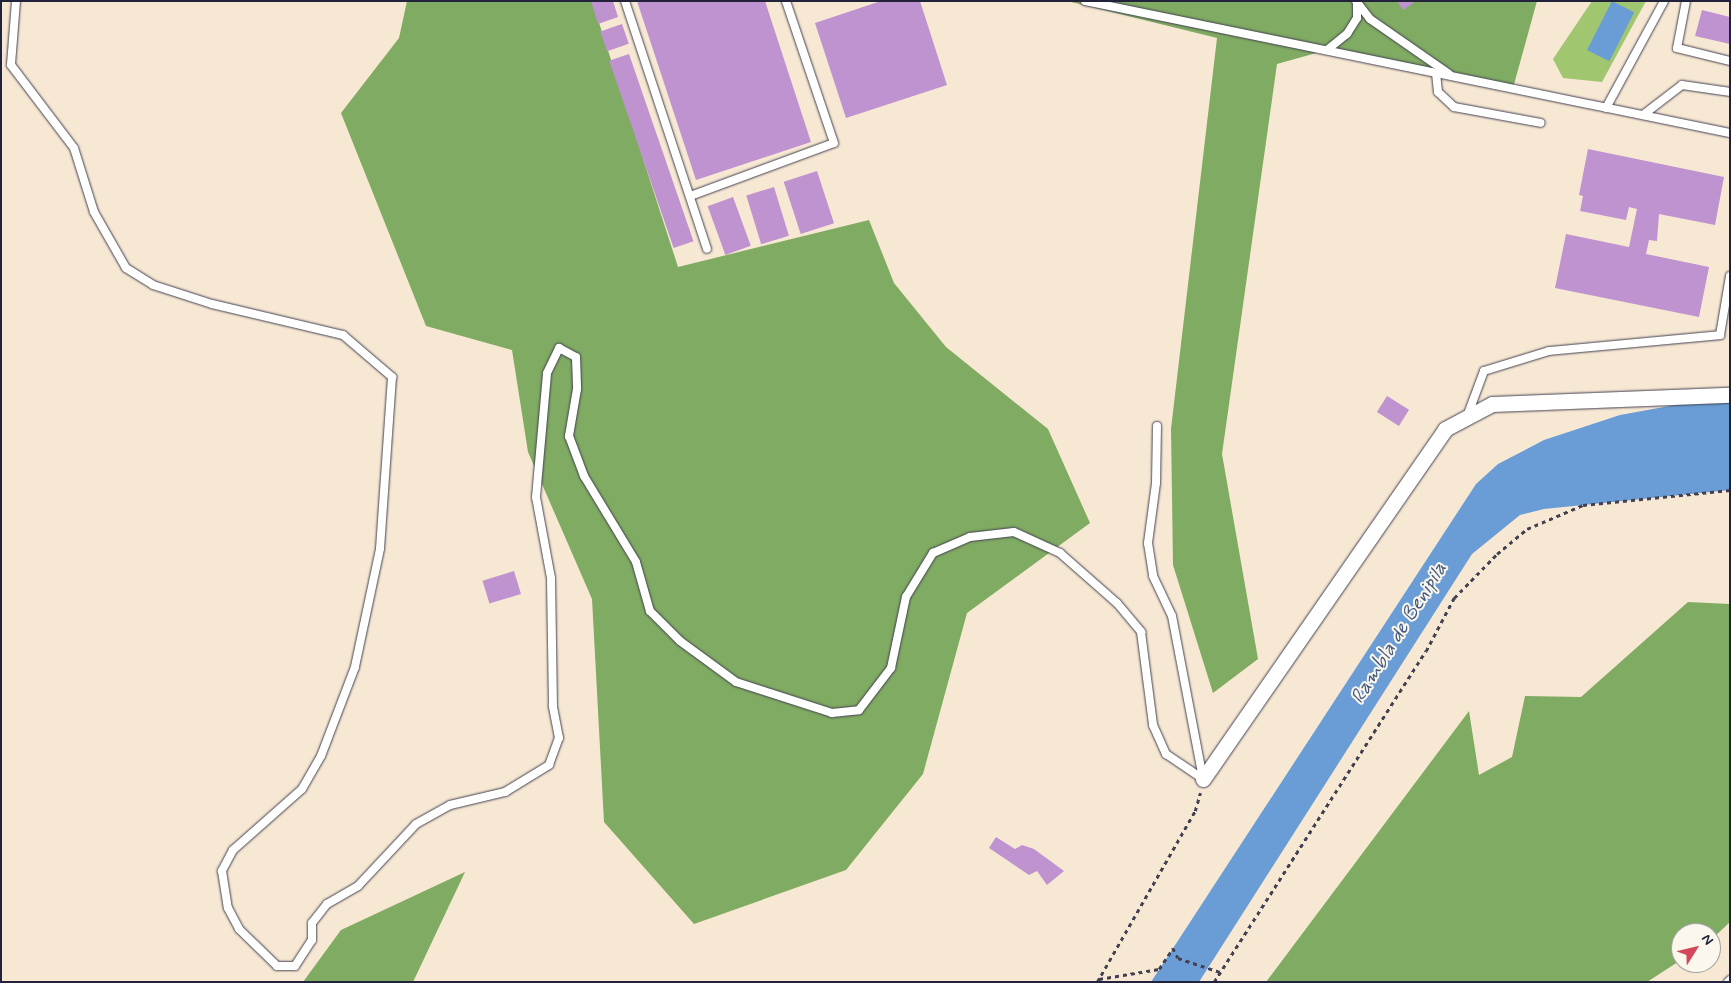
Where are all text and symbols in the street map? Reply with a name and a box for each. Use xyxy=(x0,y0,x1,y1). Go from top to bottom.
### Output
water label: Rambla de Benipila xyxy=(1346,558,1452,708)
north arrow xyxy=(1671,923,1721,973)
text: N xyxy=(1697,931,1717,949)

